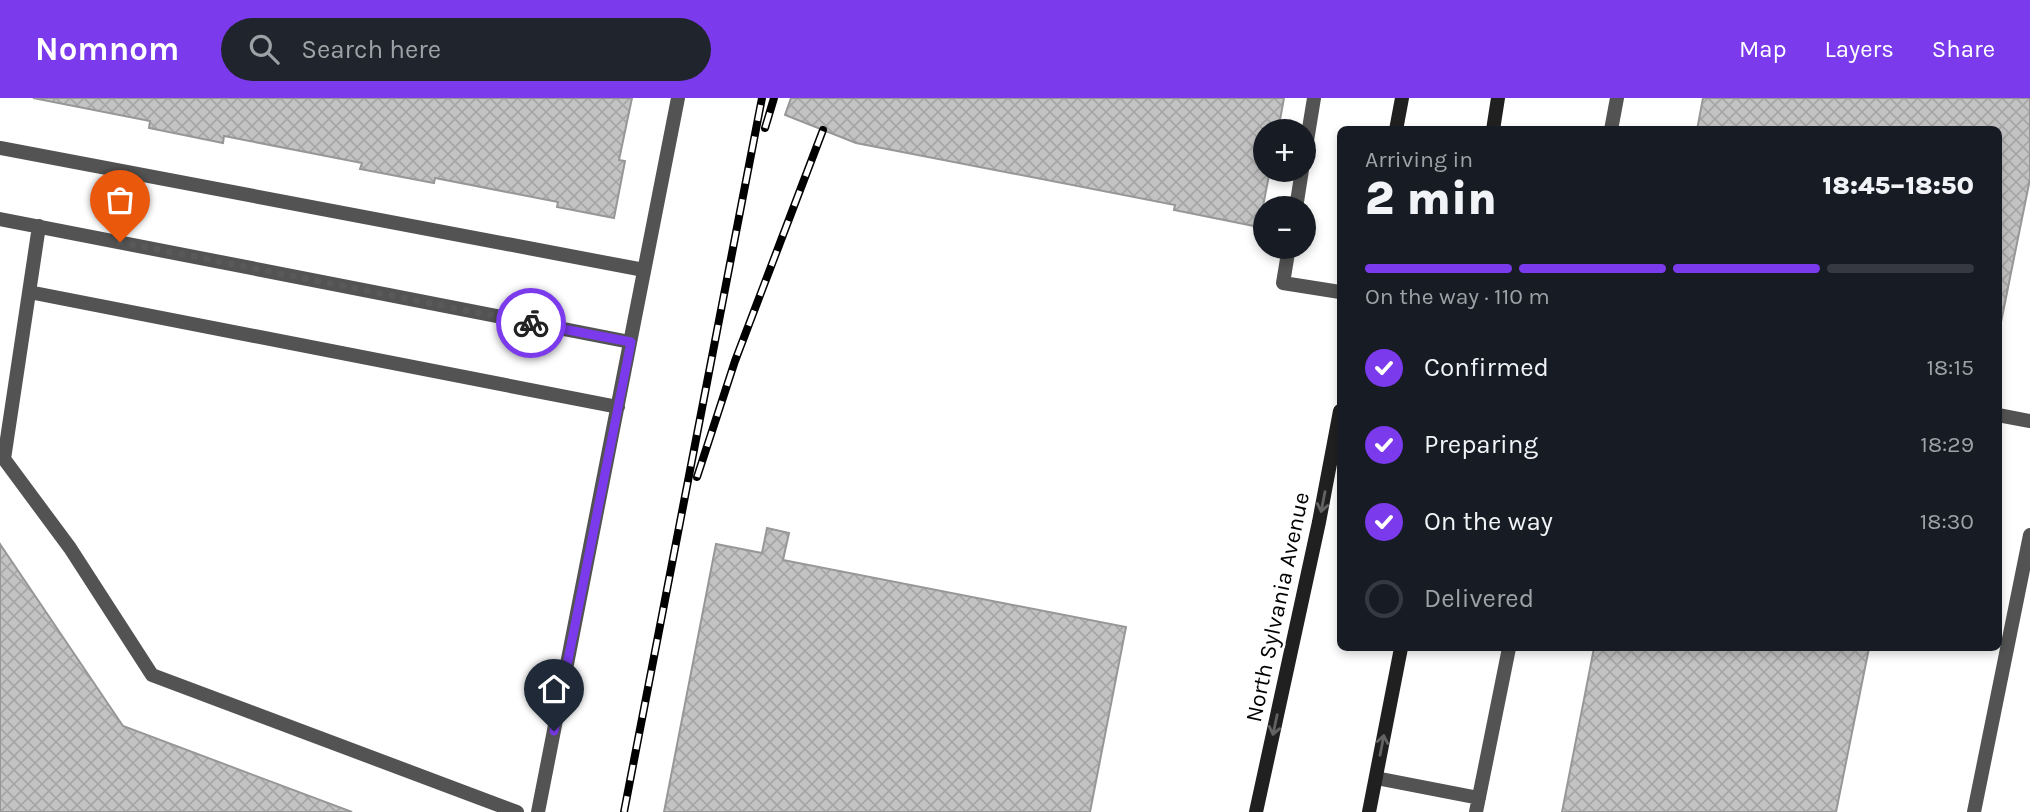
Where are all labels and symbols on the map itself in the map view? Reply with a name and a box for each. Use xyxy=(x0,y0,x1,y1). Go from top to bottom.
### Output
pin xyxy=(90,170,150,242)
courier xyxy=(496,288,566,358)
street label: North Sylvania Avenue xyxy=(1240,490,1315,725)
one-way arrow xyxy=(1315,491,1329,513)
pin xyxy=(524,659,584,731)
one-way arrow xyxy=(1267,713,1281,736)
one-way arrow xyxy=(1376,734,1389,757)

